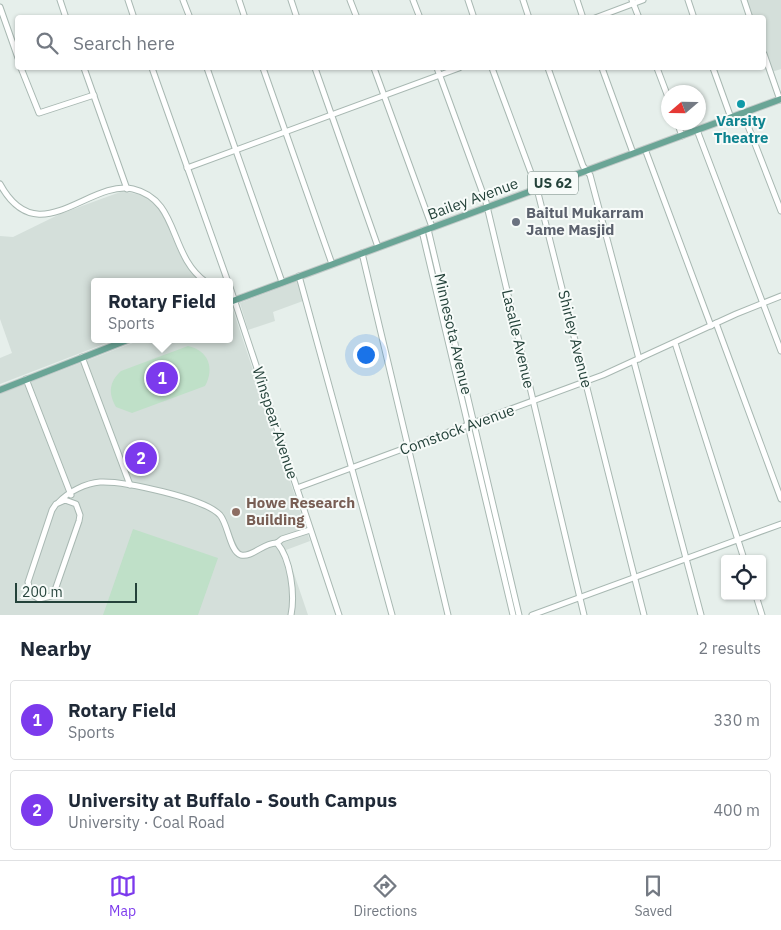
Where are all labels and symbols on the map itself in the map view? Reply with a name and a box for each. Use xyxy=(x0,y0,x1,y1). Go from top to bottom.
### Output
north arrow xyxy=(661,85,706,130)
marker: Varsity Theatre xyxy=(735,98,747,110)
place label: Varsity Theatre xyxy=(714,111,768,147)
road number: US 62 xyxy=(528,172,578,194)
street label: Bailey Avenue xyxy=(425,173,521,224)
place label: Baitul Mukarram Jame Masjid xyxy=(526,203,644,239)
marker: Baitul Mukarram Jame Masjid xyxy=(510,216,522,228)
street label: Minnesota Avenue xyxy=(430,271,477,396)
street label: Lasalle Avenue xyxy=(498,288,539,390)
street label: Shirley Avenue xyxy=(554,288,597,390)
your location xyxy=(353,342,379,368)
pin: 1 xyxy=(146,359,178,397)
street label: Winspear Avenue xyxy=(248,364,303,481)
street label: Comstock Avenue xyxy=(397,400,517,459)
pin: 2 xyxy=(125,439,157,477)
place label: Howe Research Building xyxy=(246,493,355,529)
marker: Howe Research Building xyxy=(230,506,242,518)
scale bar xyxy=(15,580,138,603)

